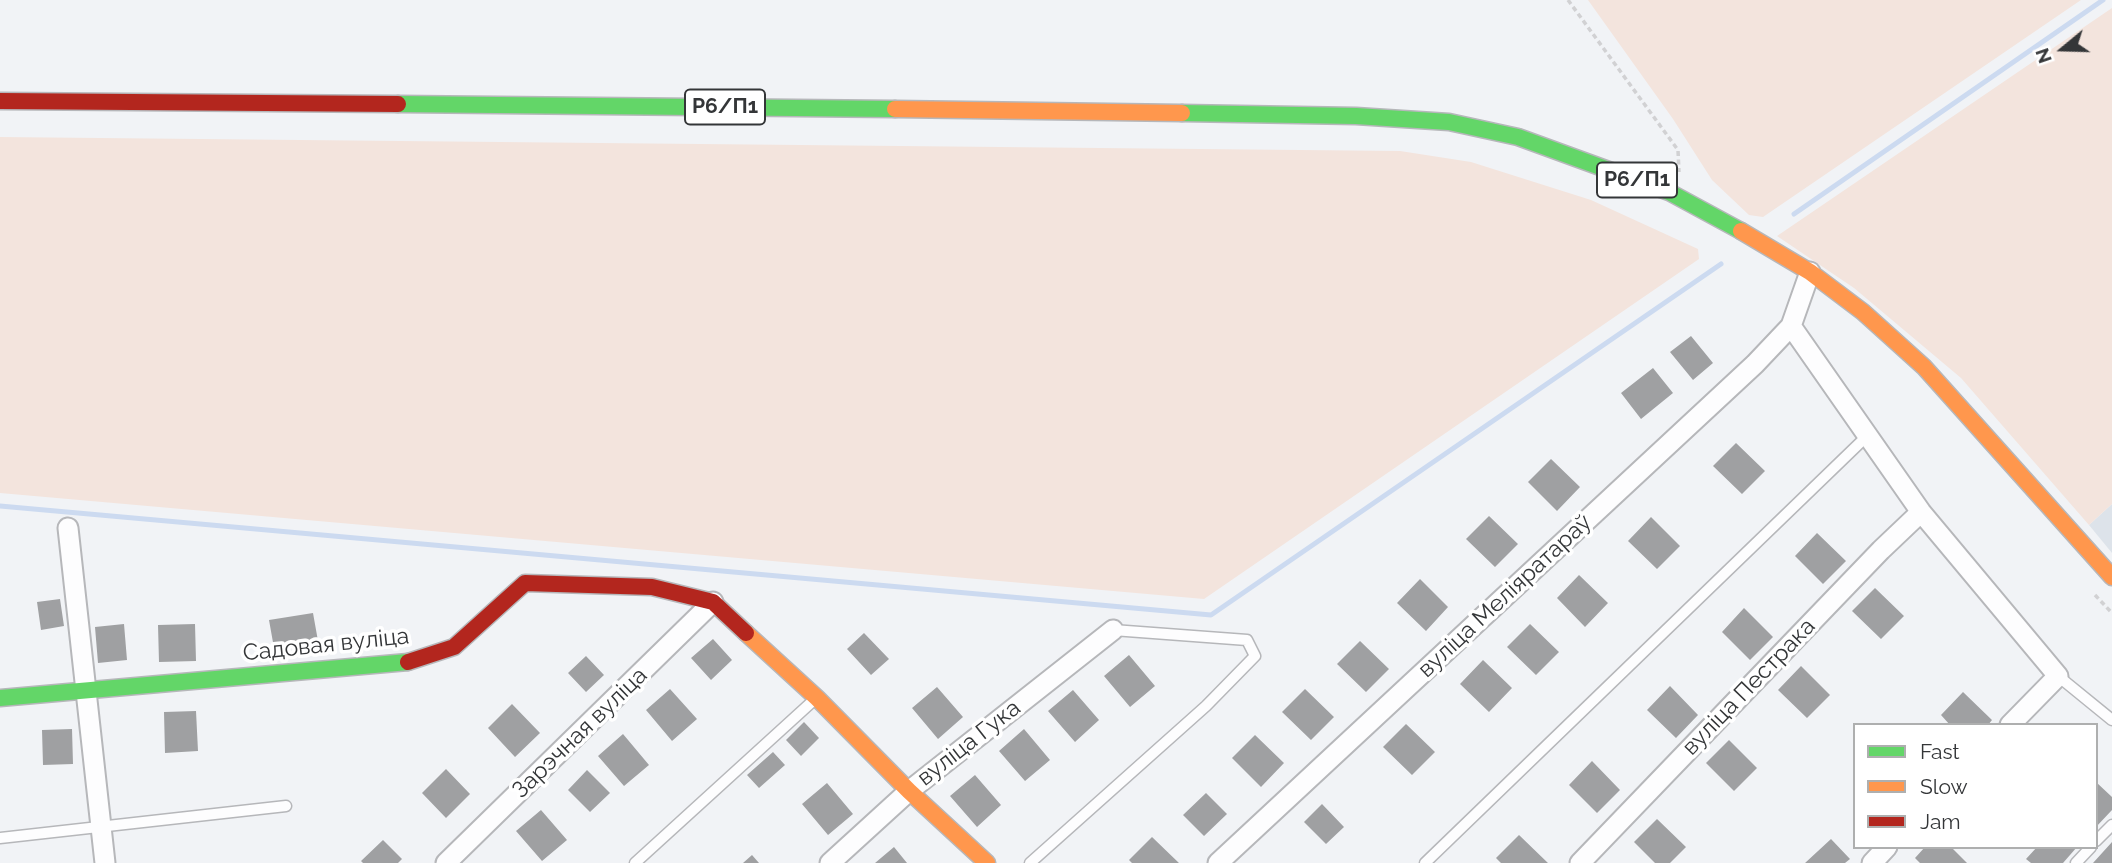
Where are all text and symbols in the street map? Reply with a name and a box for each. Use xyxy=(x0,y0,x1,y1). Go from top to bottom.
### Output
north arrow xyxy=(2028,14,2098,84)
text: N xyxy=(2030,45,2056,66)
road number: Р6/П1 xyxy=(685,90,765,124)
road number: Р6/П1 xyxy=(1597,162,1677,198)
street label: вуліца Меліяратараў xyxy=(1413,509,1597,683)
street label: вуліца Пестрака xyxy=(1677,613,1821,761)
street label: Садовая вуліца xyxy=(242,623,410,667)
street label: Зарэчная вуліца xyxy=(507,662,653,804)
street label: вуліца Гука xyxy=(912,694,1026,792)
legend xyxy=(1853,723,2098,849)
text: Fast xyxy=(1920,739,1960,764)
text: Slow xyxy=(1920,774,1968,799)
text: Jam xyxy=(1920,809,1961,834)

